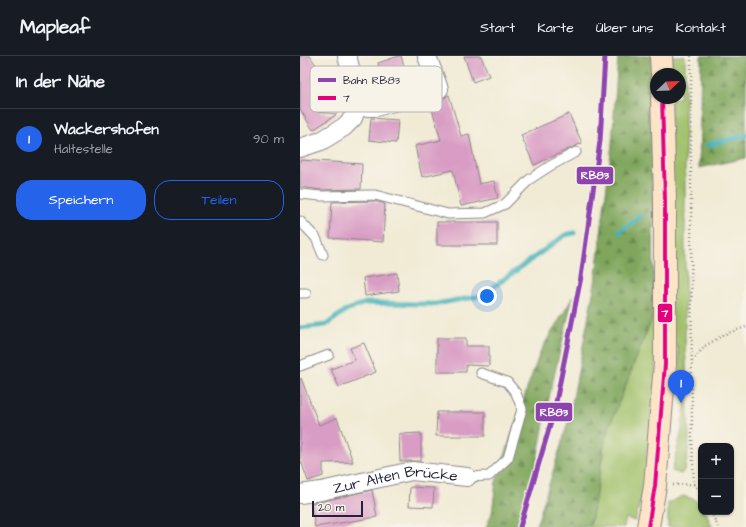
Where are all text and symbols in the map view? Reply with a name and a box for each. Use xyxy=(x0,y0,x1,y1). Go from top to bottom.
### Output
text: Mapleaf xyxy=(20,14,90,41)
text: Start xyxy=(480,18,515,38)
text: Karte xyxy=(537,18,574,38)
text: Über uns xyxy=(596,18,654,38)
text: Kontakt xyxy=(676,18,726,38)
legend xyxy=(310,66,442,112)
north arrow xyxy=(650,68,686,104)
text: In der Nähe xyxy=(16,70,105,94)
text: Bahn RB83 xyxy=(343,73,401,88)
text: 7 xyxy=(343,91,350,106)
text: Wackershofen xyxy=(54,119,159,140)
text: 1 xyxy=(28,130,30,148)
text: 90 m xyxy=(253,130,284,148)
text: Haltestelle xyxy=(54,140,113,158)
line badge: RB83 xyxy=(576,166,614,185)
text: RB83 xyxy=(581,168,610,183)
button: Speichern xyxy=(16,180,146,220)
button: Teilen xyxy=(154,180,284,220)
your location xyxy=(477,286,497,306)
line badge: 7 xyxy=(657,303,673,323)
text: 7 xyxy=(661,306,669,321)
pin: 1 xyxy=(668,370,694,403)
line badge: RB83 xyxy=(535,402,573,422)
text: RB83 xyxy=(540,405,569,420)
map controls xyxy=(698,443,734,515)
button: + xyxy=(698,443,734,479)
street label: Zur Alten Brücke xyxy=(331,460,459,499)
button: − xyxy=(698,479,734,515)
scale bar xyxy=(312,499,363,518)
text: 20 m xyxy=(318,500,344,515)

